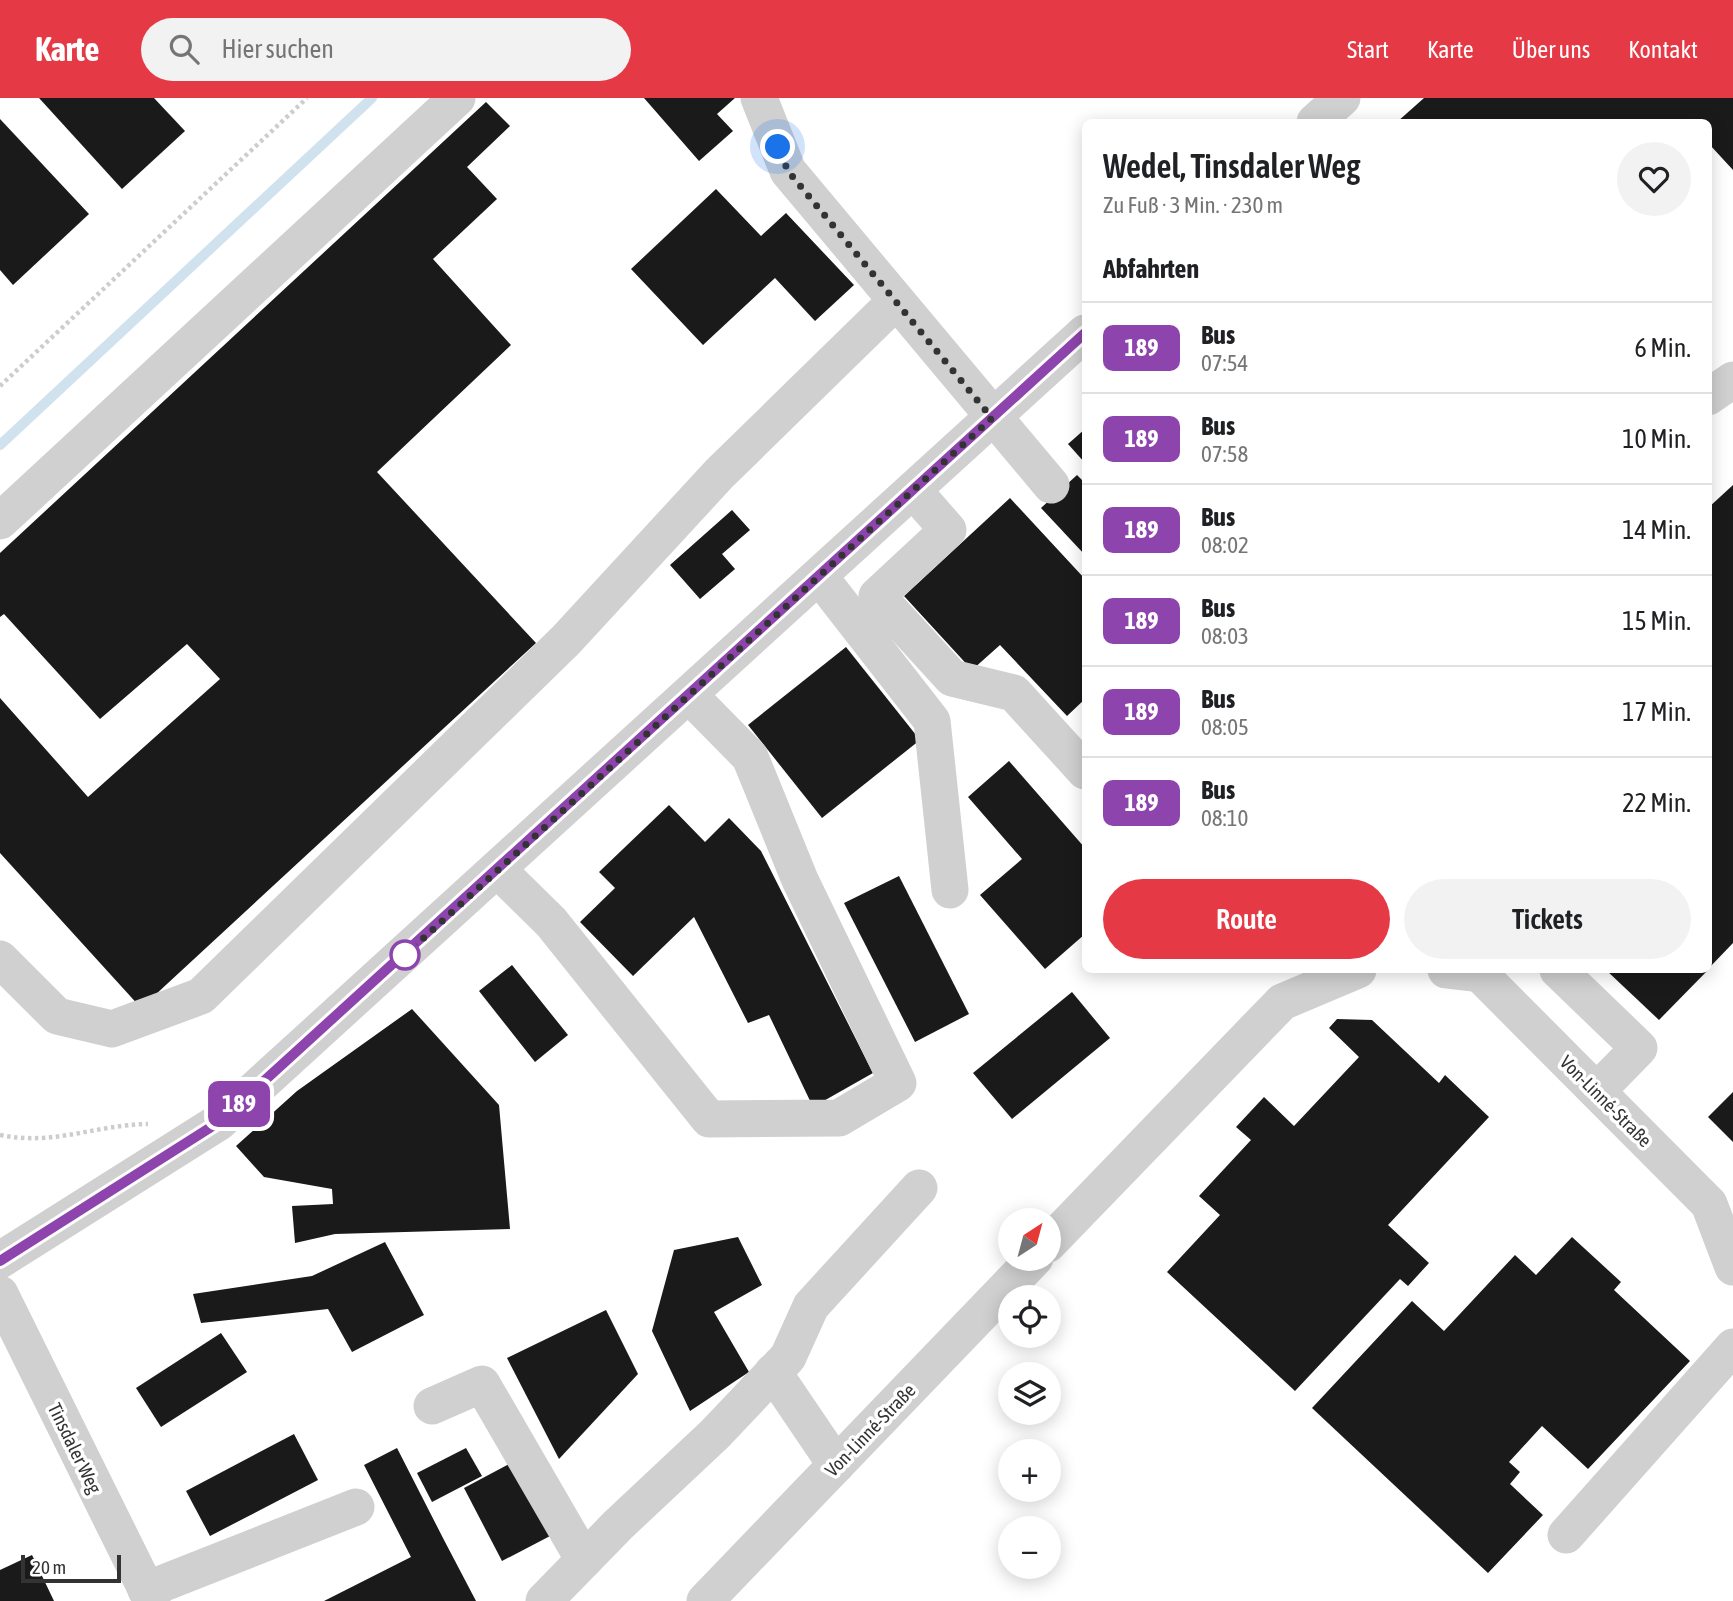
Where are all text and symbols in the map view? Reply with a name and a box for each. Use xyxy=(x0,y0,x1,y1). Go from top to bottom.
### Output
search box xyxy=(141,18,631,81)
text: Karte xyxy=(35,30,99,68)
icon: search xyxy=(165,30,203,68)
text: Hier suchen xyxy=(221,34,334,64)
text: Start xyxy=(1347,36,1389,63)
text: Karte xyxy=(1427,36,1474,63)
text: Über uns xyxy=(1512,36,1590,63)
text: Kontakt xyxy=(1628,36,1698,63)
your location xyxy=(760,129,795,164)
button: heart xyxy=(1617,142,1691,216)
text: Wedel, Tinsdaler Weg xyxy=(1103,147,1360,185)
text: Zu Fuß · 3 Min. · 230 m xyxy=(1103,192,1283,218)
text: Abfahrten xyxy=(1103,254,1199,284)
text: Bus xyxy=(1201,320,1235,350)
text: 6 Min. xyxy=(1635,333,1691,363)
text: 189 xyxy=(1125,334,1158,361)
text: 07:54 xyxy=(1201,350,1248,376)
text: Bus xyxy=(1201,411,1235,441)
text: 10 Min. xyxy=(1622,424,1691,454)
text: 189 xyxy=(1125,425,1158,452)
text: 07:58 xyxy=(1201,441,1248,467)
text: Bus xyxy=(1201,502,1235,532)
text: 14 Min. xyxy=(1622,515,1691,545)
text: 189 xyxy=(1125,516,1158,543)
text: 08:02 xyxy=(1201,532,1249,558)
text: Bus xyxy=(1201,593,1235,623)
text: 15 Min. xyxy=(1622,606,1691,636)
text: 189 xyxy=(1125,607,1158,634)
text: 08:03 xyxy=(1201,623,1249,649)
text: Bus xyxy=(1201,684,1235,714)
text: 17 Min. xyxy=(1622,697,1691,727)
text: 189 xyxy=(1125,698,1158,725)
text: 08:05 xyxy=(1201,714,1249,740)
text: Bus xyxy=(1201,775,1235,805)
text: 22 Min. xyxy=(1622,788,1691,818)
text: 189 xyxy=(1125,789,1158,816)
text: 08:10 xyxy=(1201,805,1248,831)
button: Route xyxy=(1103,879,1390,959)
button: Tickets xyxy=(1404,879,1691,959)
unlabelled marker xyxy=(390,940,420,970)
street label: Von-Linné-Straße xyxy=(1556,1051,1656,1151)
line badge: 189 xyxy=(199,1081,279,1127)
text: 189 xyxy=(222,1090,256,1117)
north arrow xyxy=(998,1208,1060,1270)
map controls xyxy=(998,1208,1061,1579)
button: locate xyxy=(998,1285,1061,1348)
button: layers xyxy=(998,1362,1061,1425)
street label: Von-Linné-Straße xyxy=(820,1379,920,1481)
street label: Tinsdaler Weg xyxy=(44,1399,107,1498)
button: + xyxy=(998,1439,1061,1502)
button: − xyxy=(998,1516,1061,1579)
scale bar xyxy=(21,1552,121,1584)
text: 20 m xyxy=(32,1556,66,1578)

